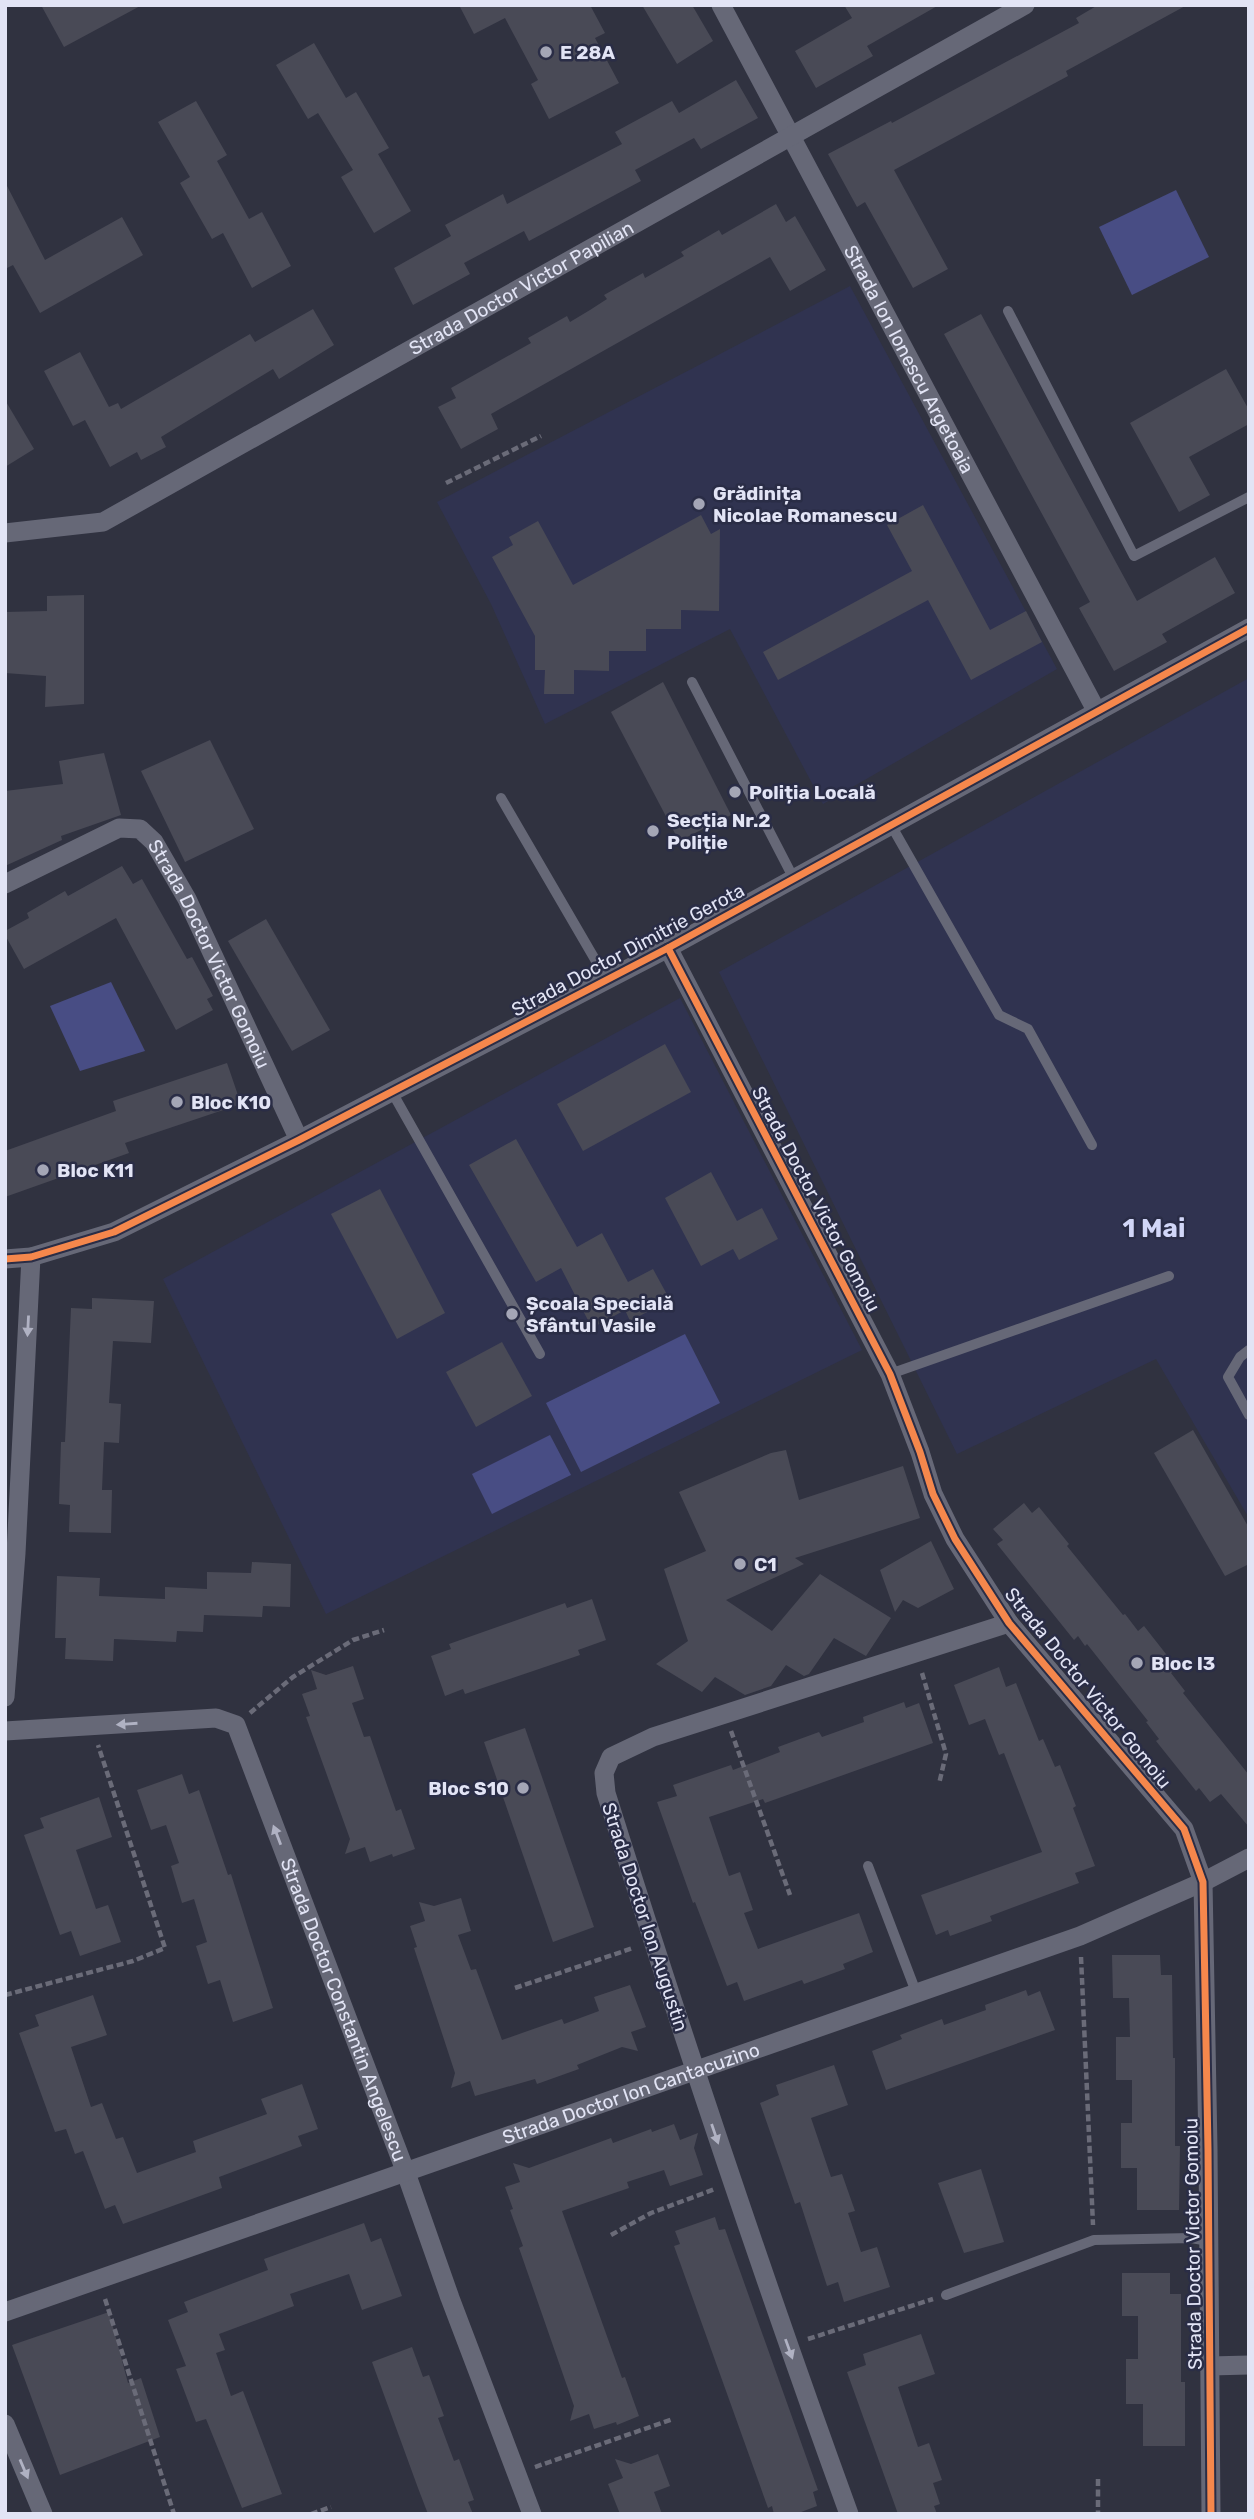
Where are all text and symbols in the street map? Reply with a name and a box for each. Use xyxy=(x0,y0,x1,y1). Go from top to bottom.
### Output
place label: E 28A xyxy=(560,41,615,64)
marker: E 28A xyxy=(538,44,554,60)
street label: Strada Doctor Victor Papilian xyxy=(405,215,638,360)
street label: Strada Ion Ionescu Argetoaia xyxy=(839,241,979,477)
place label: Grădinița Nicolae Romanescu xyxy=(713,482,898,527)
marker: Grădinița Nicolae Romanescu xyxy=(691,496,707,512)
place label: Poliția Locală xyxy=(749,781,876,804)
marker: Poliția Locală xyxy=(727,784,743,800)
place label: Secția Nr.2 Poliție xyxy=(667,809,771,854)
marker: Secția Nr.2 Poliție xyxy=(645,823,661,839)
street label: Strada Doctor Victor Gomoiu xyxy=(143,835,275,1072)
street label: Strada Doctor Dimitrie Gerota xyxy=(508,879,748,1021)
street label: Strada Doctor Victor Gomoiu xyxy=(747,1082,885,1316)
place label: Bloc K10 xyxy=(191,1091,271,1114)
marker: Bloc K10 xyxy=(169,1094,185,1110)
place label: Bloc K11 xyxy=(57,1159,134,1182)
marker: Bloc K11 xyxy=(35,1162,51,1178)
district label: 1 Mai xyxy=(1123,1213,1185,1244)
place label: Școala Specială Sfântul Vasile xyxy=(526,1292,674,1337)
marker: Școala Specială Sfântul Vasile xyxy=(504,1306,520,1322)
one-way arrow xyxy=(22,1315,33,1337)
place label: C1 xyxy=(754,1553,777,1576)
marker: C1 xyxy=(732,1556,748,1572)
street label: Strada Doctor Victor Gomoiu xyxy=(1000,1583,1176,1793)
place label: Bloc I3 xyxy=(1151,1652,1215,1675)
marker: Bloc I3 xyxy=(1129,1655,1145,1671)
one-way arrow xyxy=(116,1718,138,1729)
place label: Bloc S10 xyxy=(428,1777,509,1800)
marker: Bloc S10 xyxy=(515,1780,531,1796)
street label: Strada Doctor Ion Augustin xyxy=(597,1800,693,2034)
one-way arrow xyxy=(272,1824,283,1845)
street label: Strada Doctor Constantin Angelescu xyxy=(276,1855,412,2164)
street label: Strada Doctor Ion Cantacuzino xyxy=(499,2038,763,2149)
street label: Strada Doctor Victor Gomoiu xyxy=(1179,2118,1207,2370)
one-way arrow xyxy=(710,2123,721,2144)
one-way arrow xyxy=(784,2339,795,2360)
one-way arrow xyxy=(18,2459,30,2479)

